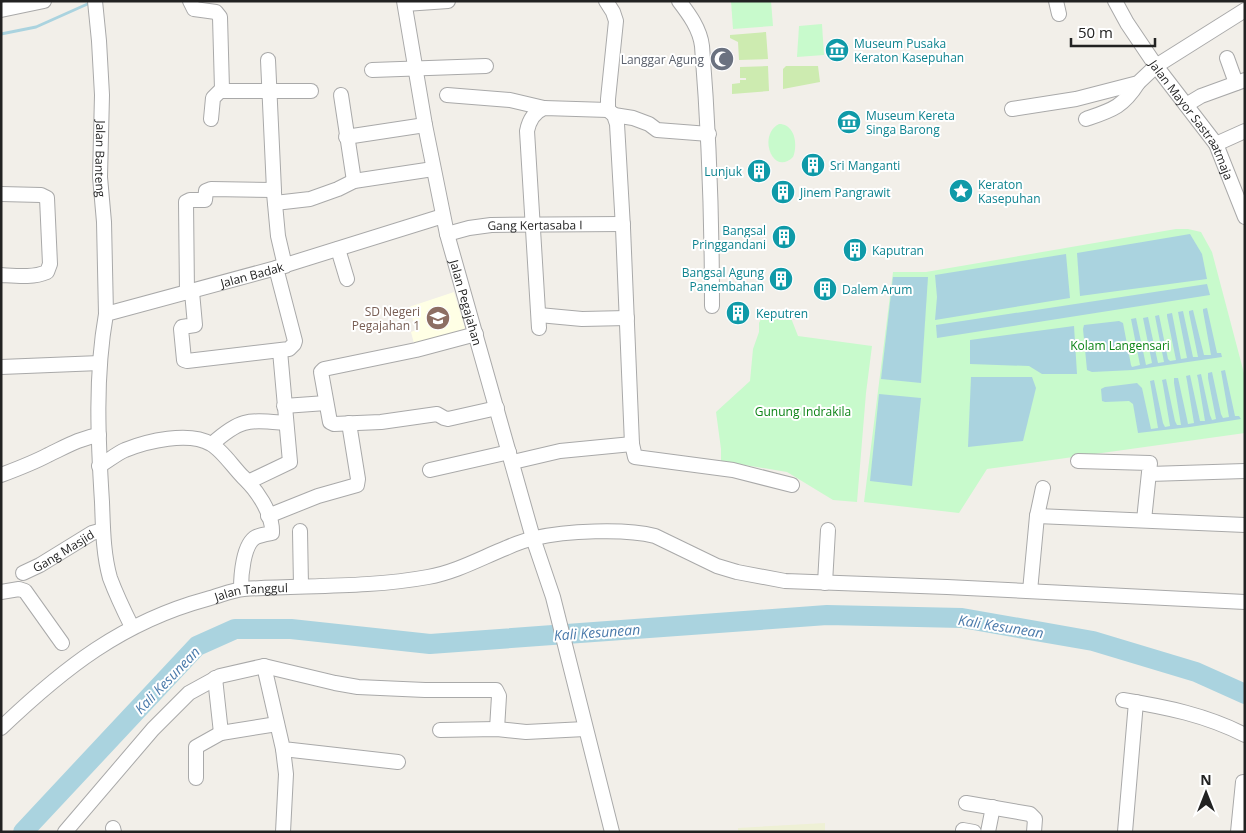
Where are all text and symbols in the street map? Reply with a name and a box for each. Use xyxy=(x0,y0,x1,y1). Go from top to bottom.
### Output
scale bar xyxy=(1071,15,1155,47)
text: 50 m xyxy=(1078,22,1113,42)
place label: Museum Pusaka Keraton Kasepuhan xyxy=(854,35,964,66)
museum icon: Museum Pusaka Keraton Kasepuhan xyxy=(824,37,850,63)
mosque icon: Langgar Agung xyxy=(709,46,735,72)
place label: Langgar Agung xyxy=(621,51,704,68)
street label: Jalan Mayor Sastraatmaja xyxy=(1145,55,1238,182)
place label: Museum Kereta Singa Barong xyxy=(866,107,955,138)
museum icon: Museum Kereta Singa Barong xyxy=(836,109,862,135)
street label: Jalan Banteng xyxy=(91,119,110,198)
building icon: Sri Manganti xyxy=(800,152,826,178)
place label: Sri Manganti xyxy=(830,157,900,174)
building icon: Lunjuk xyxy=(746,158,772,184)
place label: Lunjuk xyxy=(704,163,743,180)
place label: Keraton Kasepuhan xyxy=(978,176,1041,207)
place icon: Keraton Kasepuhan xyxy=(948,178,974,204)
building icon: Jinem Pangrawit xyxy=(770,179,796,205)
place label: Jinem Pangrawit xyxy=(799,184,891,201)
street label: Gang Kertasaba I xyxy=(487,216,583,234)
place label: Bangsal Pringgandani xyxy=(692,222,766,253)
building icon: Bangsal Pringgandani xyxy=(771,224,797,250)
building icon: Kaputran xyxy=(842,237,868,263)
place label: Kaputran xyxy=(872,242,924,259)
street label: Jalan Badak xyxy=(217,257,286,291)
street label: Jalan Pegajahan xyxy=(446,257,487,347)
place label: Bangsal Agung Panembahan xyxy=(682,264,764,295)
building icon: Bangsal Agung Panembahan xyxy=(768,266,794,292)
building icon: Dalem Arum xyxy=(812,276,838,302)
place label: Dalem Arum xyxy=(842,281,912,298)
building icon: Keputren xyxy=(725,300,751,326)
place label: SD Negeri Pegajahan 1 xyxy=(352,303,420,334)
school or university icon: SD Negeri Pegajahan 1 xyxy=(425,305,451,331)
place label: Keputren xyxy=(756,305,808,322)
park label: Kolam Langensari xyxy=(1070,337,1170,354)
park label: Gunung Indrakila xyxy=(755,403,851,420)
street label: Gang Masjid xyxy=(30,525,97,576)
street label: Jalan Tanggul xyxy=(211,579,288,605)
water label: Kali Kesunean xyxy=(957,610,1045,642)
water label: Kali Kesunean xyxy=(553,620,641,644)
water label: Kali Kesunean xyxy=(130,642,204,718)
north arrow xyxy=(1181,768,1231,818)
text: N xyxy=(1200,770,1212,789)

